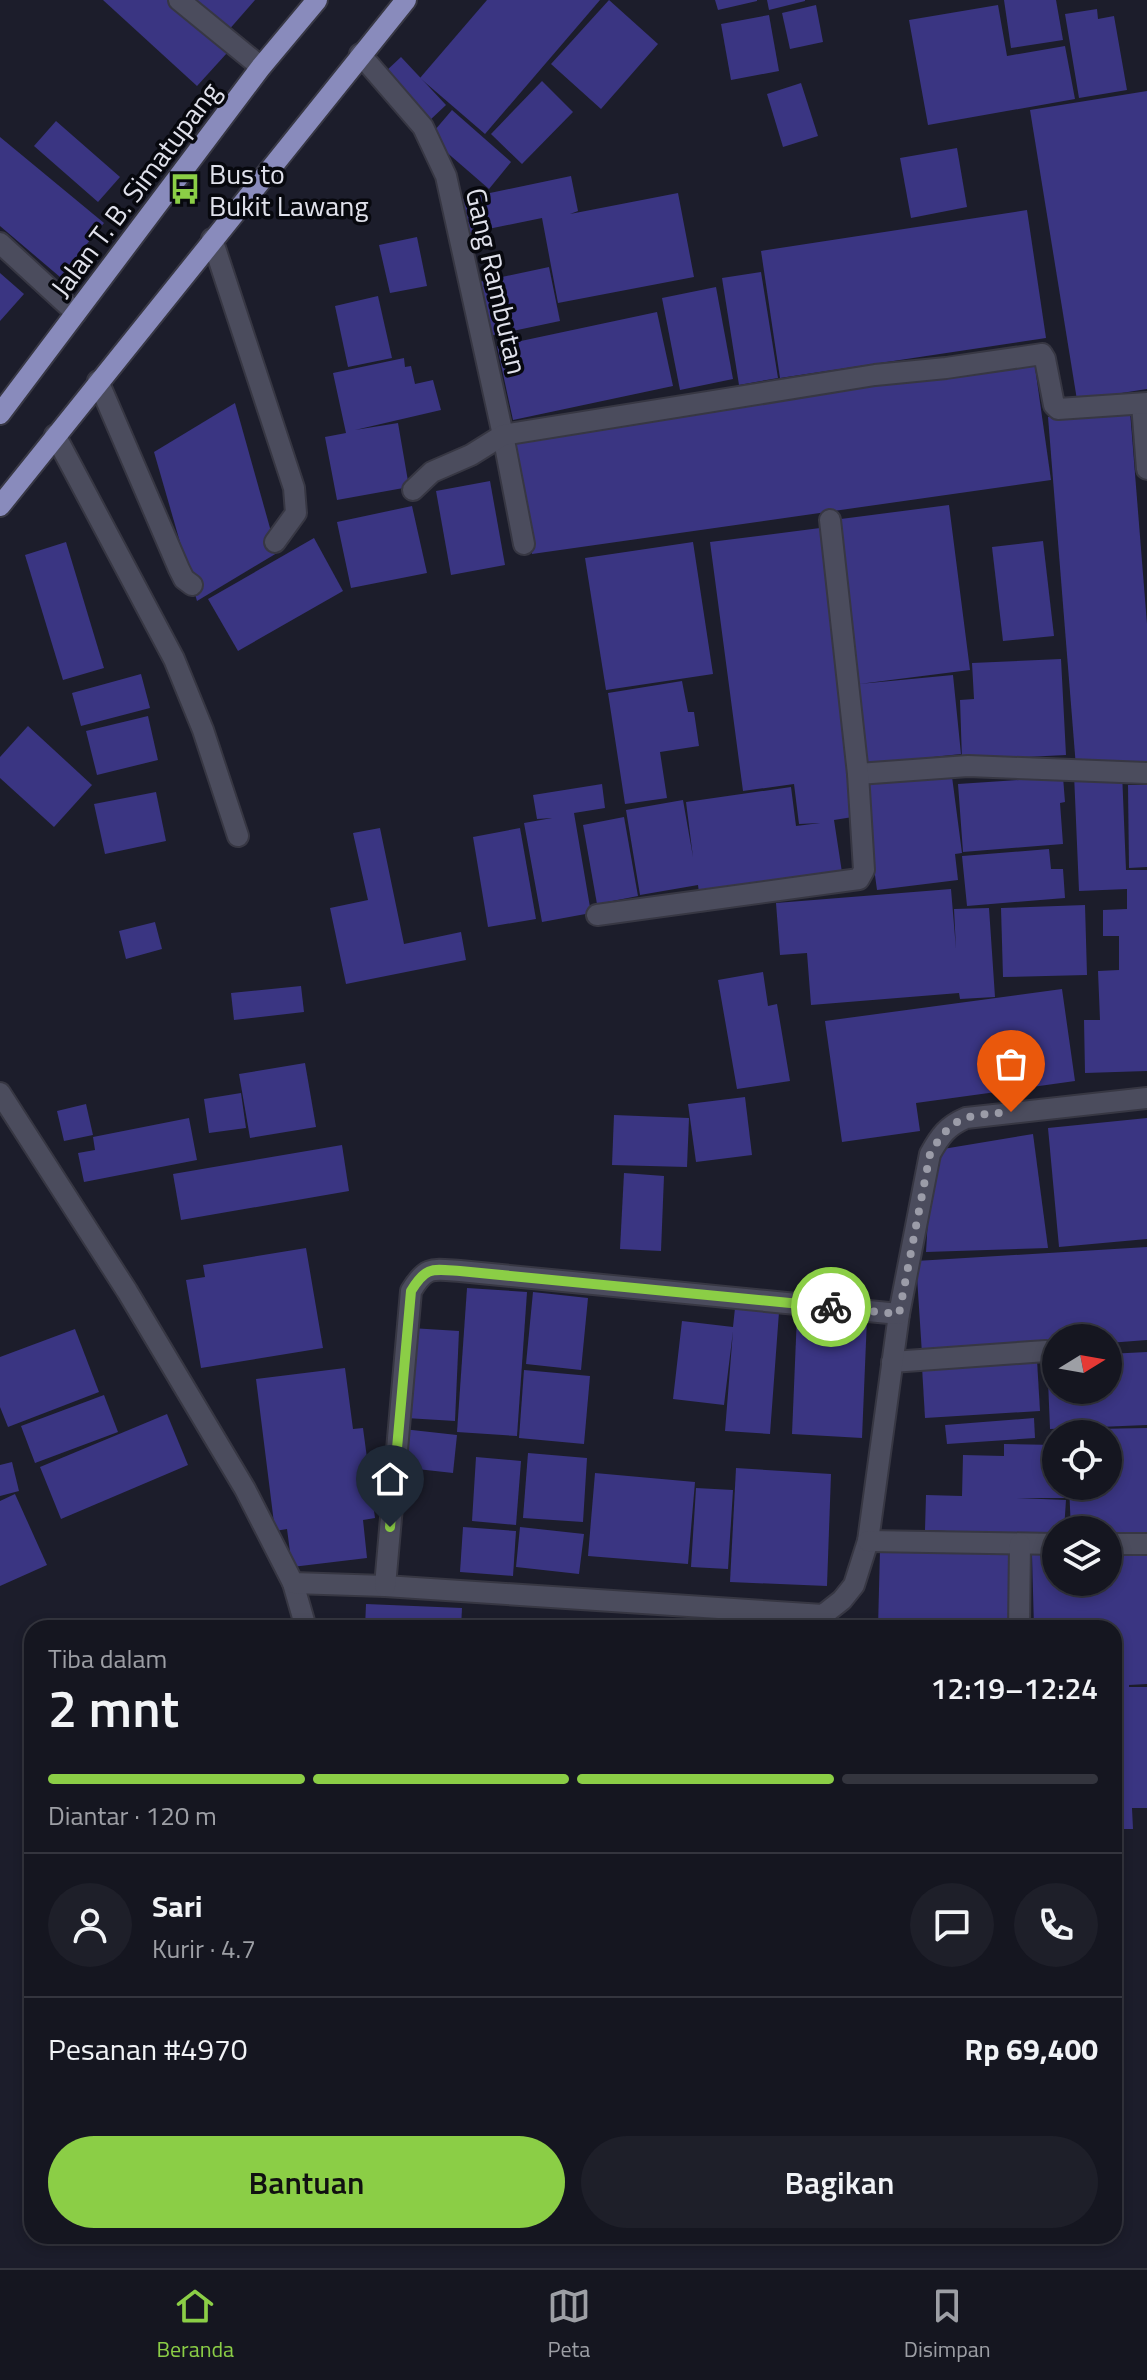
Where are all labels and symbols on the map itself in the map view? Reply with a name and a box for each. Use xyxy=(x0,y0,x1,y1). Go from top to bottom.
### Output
street label: Jalan T. B. Simatupang xyxy=(40,72,230,306)
place label: Bus to Bukit Lawang xyxy=(209,152,369,227)
bus stop icon: Bus to Bukit Lawang xyxy=(168,172,202,206)
street label: Gang Rambutan xyxy=(455,184,539,378)
pin xyxy=(977,1030,1045,1112)
courier xyxy=(791,1267,871,1347)
north arrow xyxy=(1042,1324,1122,1404)
pin xyxy=(356,1445,424,1527)

